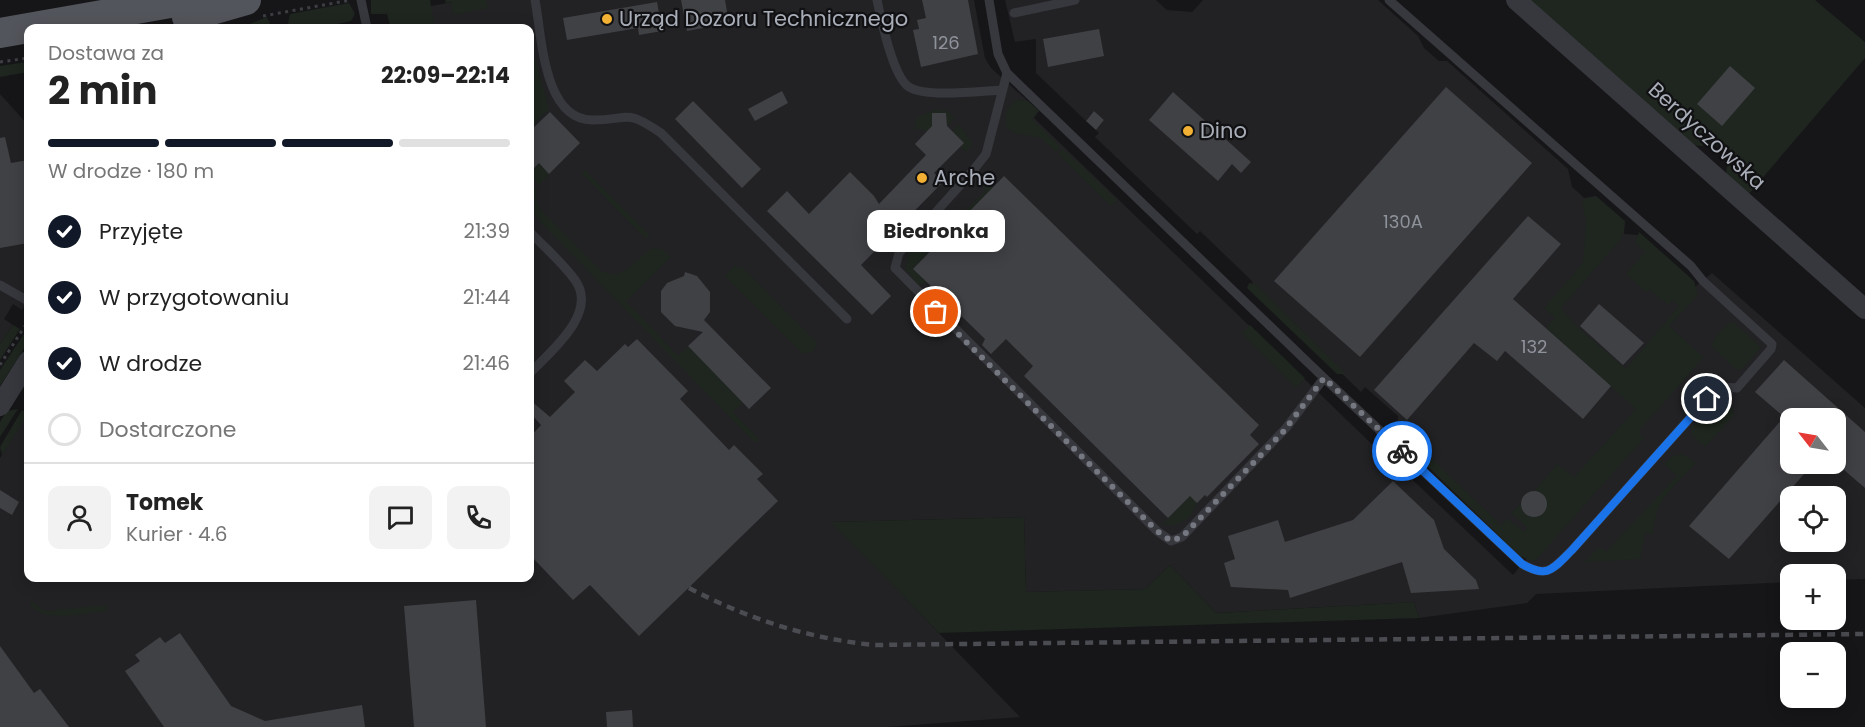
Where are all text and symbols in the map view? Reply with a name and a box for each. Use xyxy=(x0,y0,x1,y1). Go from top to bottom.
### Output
place label: Urząd Dozoru Technicznego xyxy=(619,4,908,33)
marker: Urząd Dozoru Technicznego xyxy=(600,12,614,26)
house number: 126 xyxy=(932,30,960,55)
text: Dostawa za xyxy=(48,39,164,67)
text: 22:09–22:14 xyxy=(381,60,510,91)
text: 2 min xyxy=(48,63,158,118)
street label: Berdyczowska xyxy=(1642,75,1772,196)
place label: Dino xyxy=(1200,116,1247,145)
marker: Dino xyxy=(1181,124,1195,138)
text: W drodze · 180 m xyxy=(48,157,214,185)
place label: Arche xyxy=(934,163,995,192)
marker: Arche xyxy=(915,171,929,185)
house number: 130A xyxy=(1383,209,1423,234)
callout: Biedronka xyxy=(867,210,1005,252)
icon: check xyxy=(48,215,81,248)
text: Przyjęte xyxy=(99,216,183,247)
text: 21:39 xyxy=(463,217,510,245)
text: Biedronka xyxy=(883,217,989,245)
icon: check xyxy=(48,281,81,314)
text: W przygotowaniu xyxy=(99,282,289,313)
text: 21:44 xyxy=(463,283,510,311)
pin xyxy=(910,286,961,337)
icon: bag xyxy=(919,295,952,328)
house number: 132 xyxy=(1521,334,1547,359)
icon: check xyxy=(48,347,81,380)
text: W drodze xyxy=(99,348,202,379)
text: 21:46 xyxy=(463,349,510,377)
pin xyxy=(1681,373,1732,424)
icon: home xyxy=(1690,382,1723,415)
north arrow xyxy=(1780,408,1846,474)
map controls xyxy=(1780,408,1846,708)
text: Dostarczone xyxy=(99,414,236,445)
courier xyxy=(1372,421,1432,481)
icon: bike xyxy=(1386,435,1419,468)
button: person xyxy=(48,486,111,549)
button: chat xyxy=(369,486,432,549)
button: phone xyxy=(447,486,510,549)
button: locate xyxy=(1780,486,1846,552)
text: Tomek xyxy=(126,487,203,518)
text: Kurier · 4.6 xyxy=(126,520,227,548)
button: + xyxy=(1780,564,1846,630)
button: − xyxy=(1780,642,1846,708)

